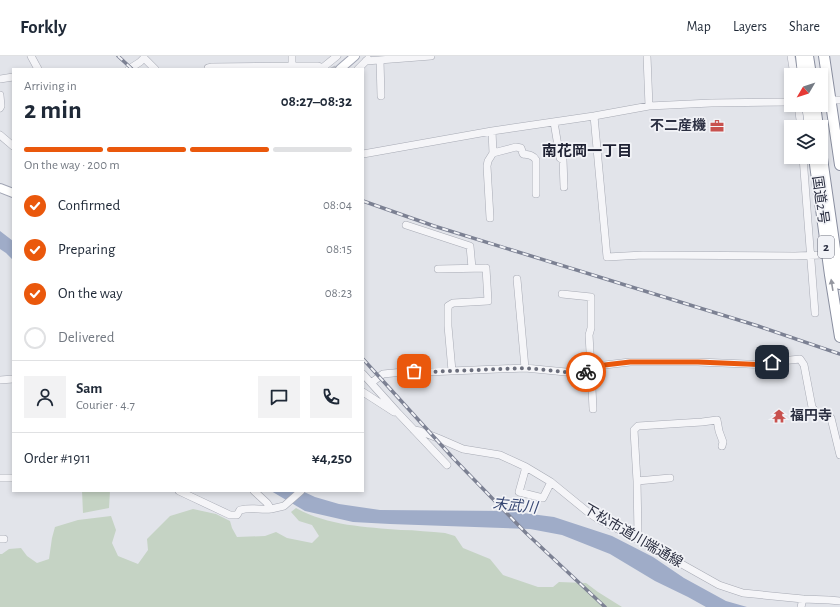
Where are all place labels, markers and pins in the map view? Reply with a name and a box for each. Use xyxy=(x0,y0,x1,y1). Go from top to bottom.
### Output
place label: 不二産機 xyxy=(650,117,706,133)
office icon: 不二産機 xyxy=(709,118,725,134)
pin xyxy=(755,345,789,379)
pin xyxy=(397,354,431,388)
temple icon: 福円寺 xyxy=(771,408,787,424)
place label: 福円寺 xyxy=(790,408,832,423)

